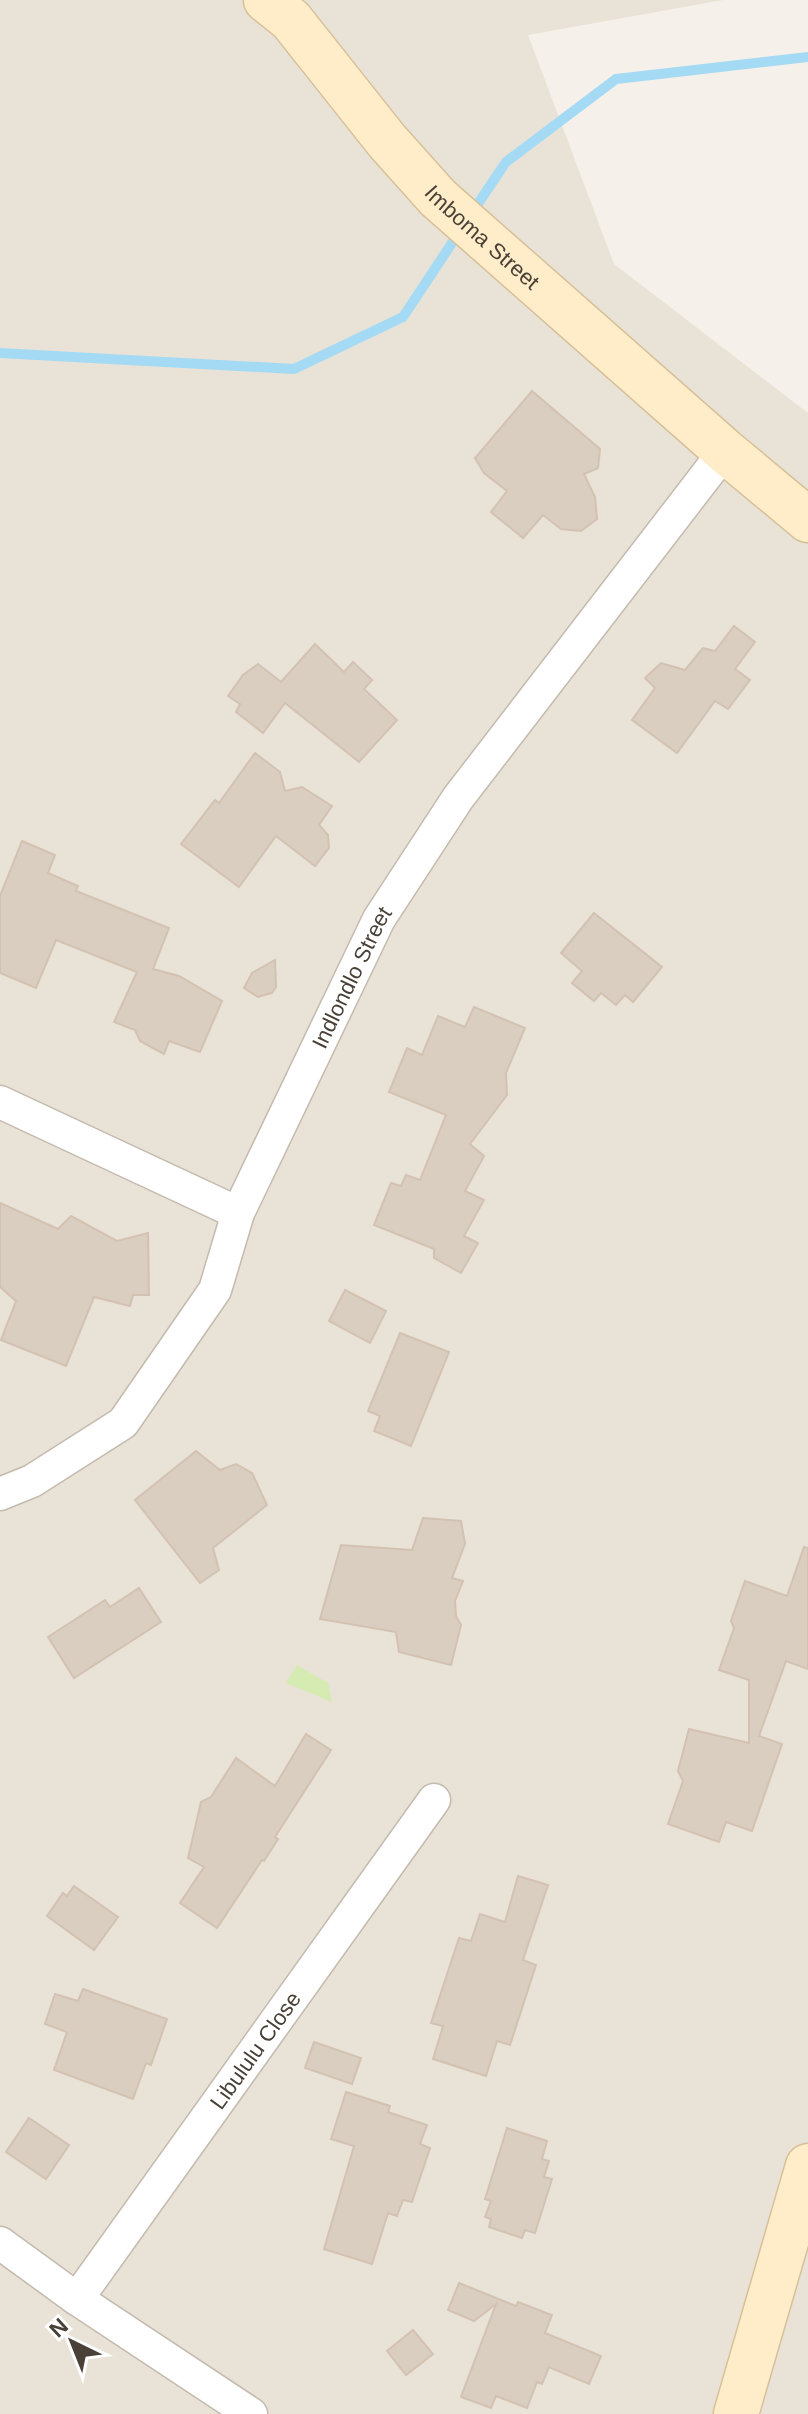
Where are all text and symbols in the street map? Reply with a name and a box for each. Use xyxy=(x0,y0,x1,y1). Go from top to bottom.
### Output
street label: Imboma Street xyxy=(420,180,545,294)
street label: Indlondlo Street xyxy=(306,902,396,1052)
street label: Libululu Close xyxy=(205,1987,305,2114)
north arrow xyxy=(32,2302,112,2382)
text: N xyxy=(44,2313,73,2342)

